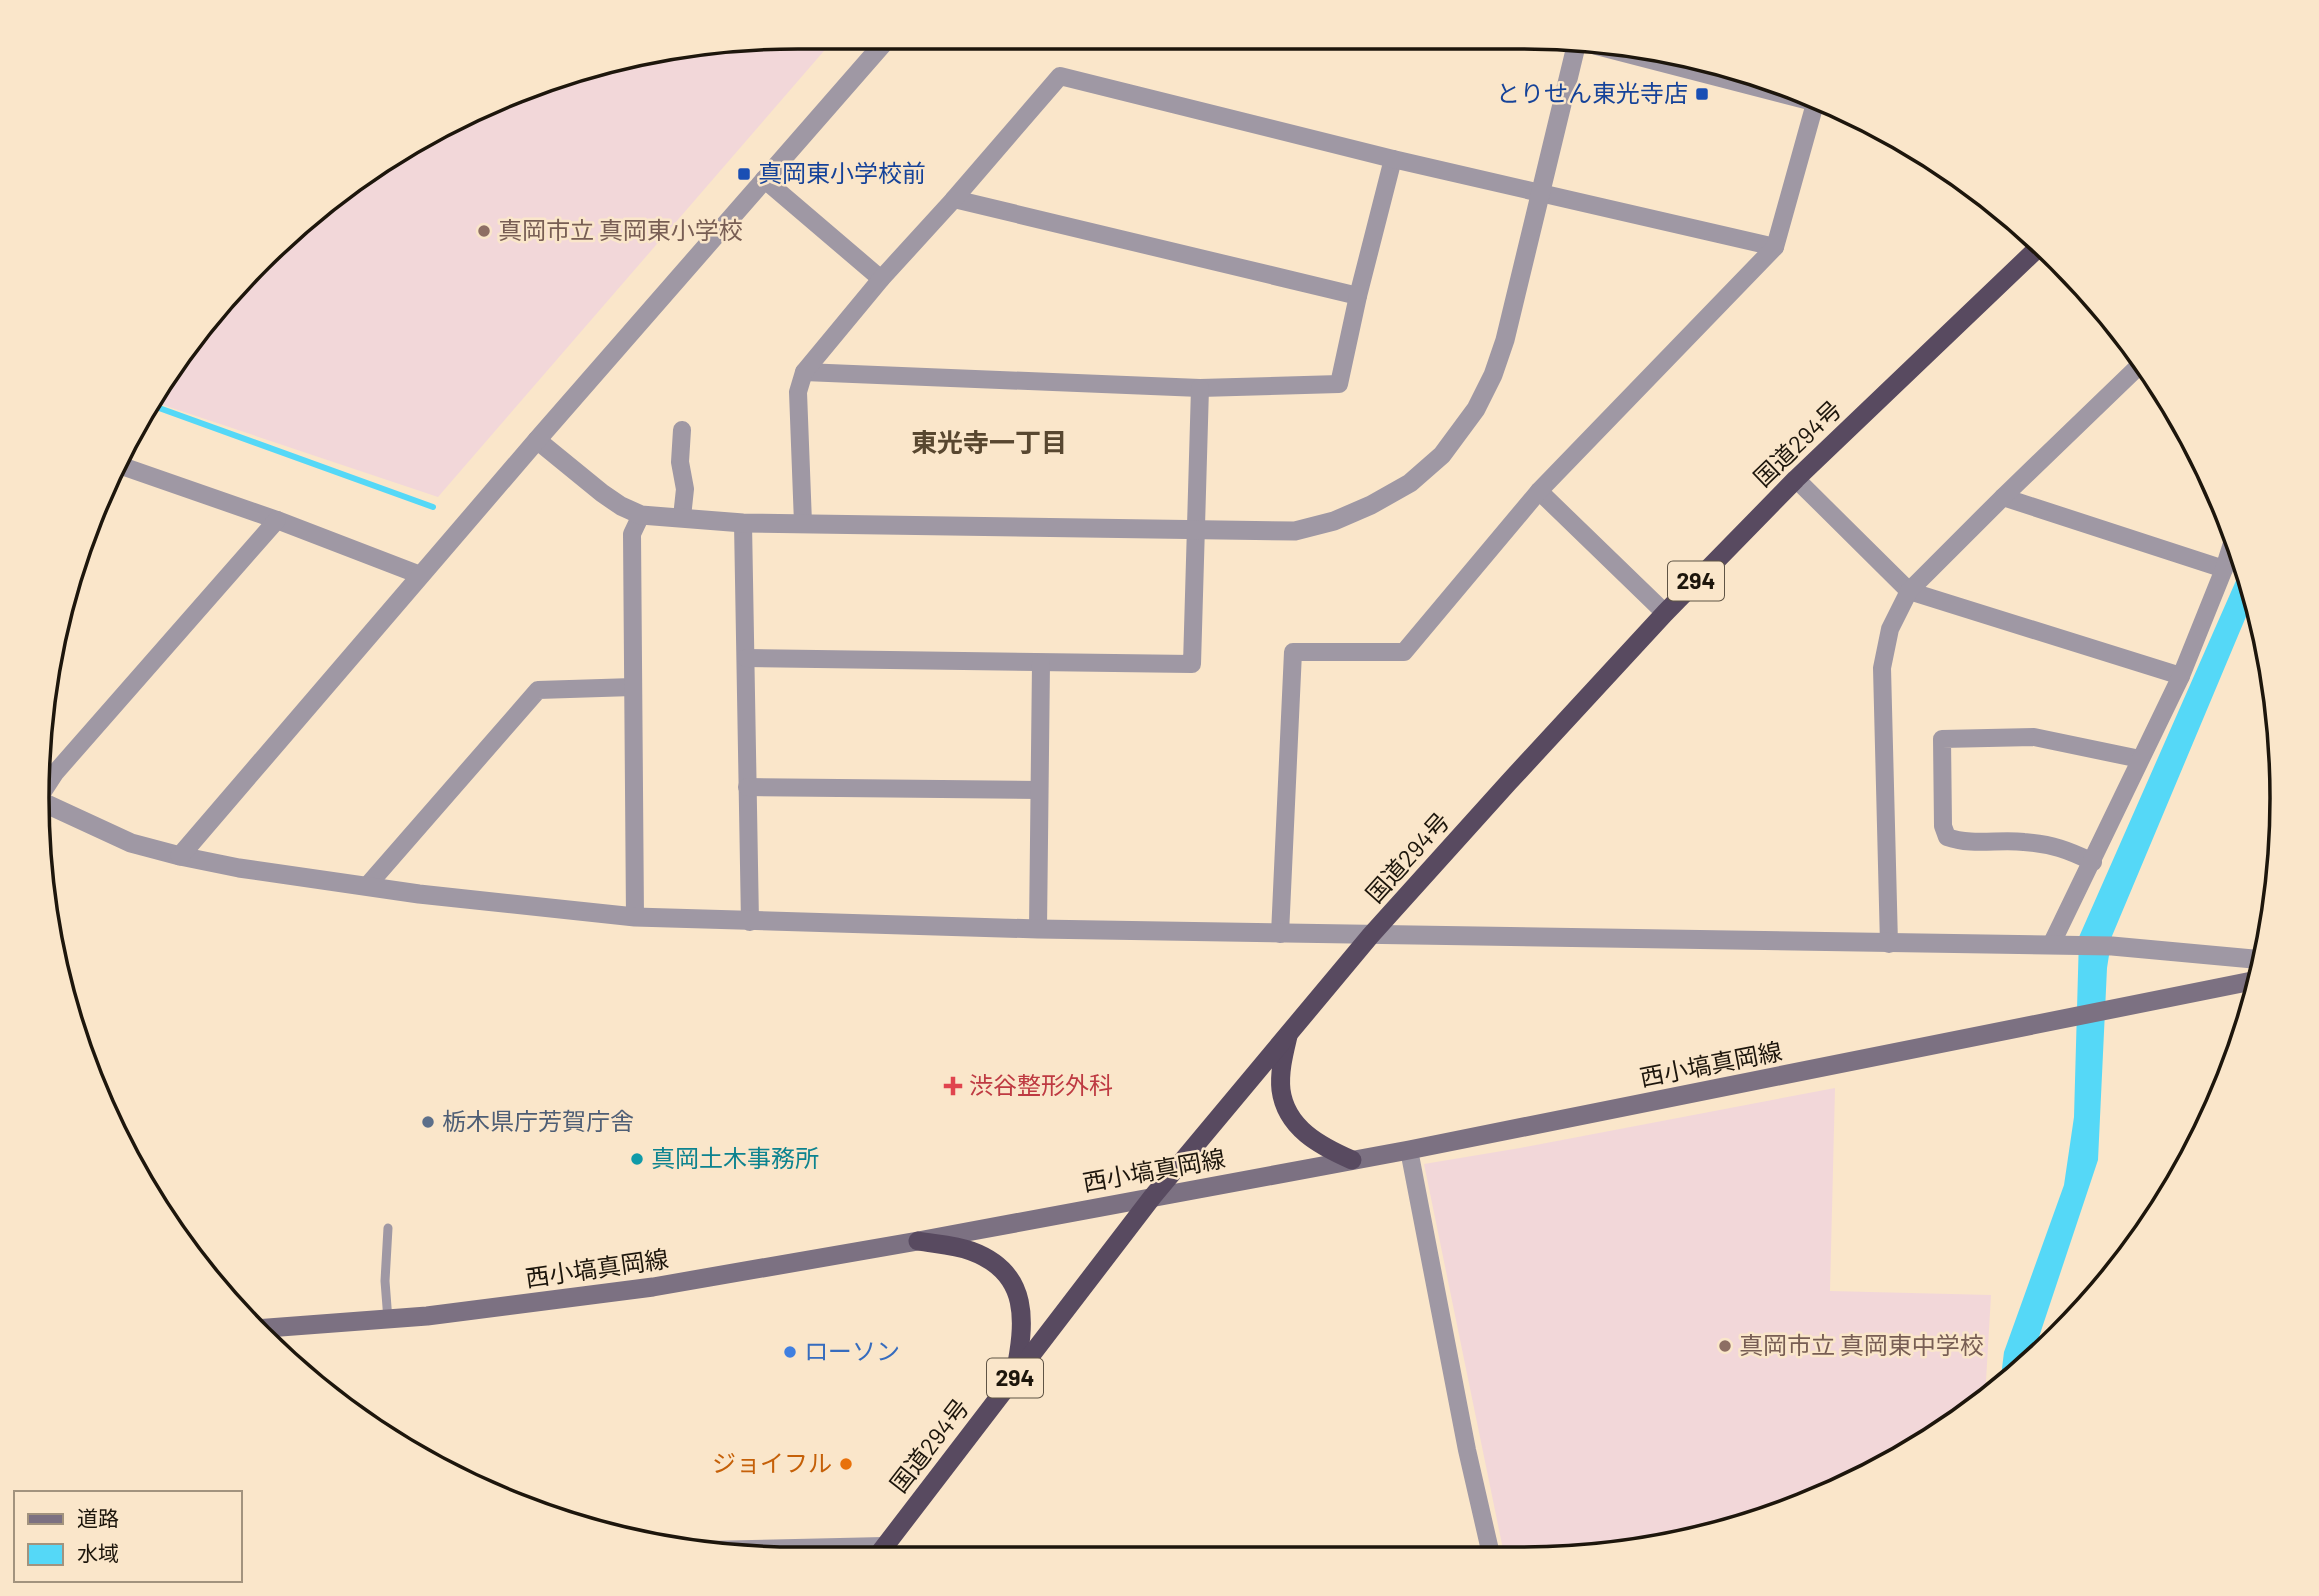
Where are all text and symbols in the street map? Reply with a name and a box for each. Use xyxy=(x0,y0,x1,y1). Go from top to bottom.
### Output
place label: とりせん東光寺店 xyxy=(1496,78,1688,107)
marker: とりせん東光寺店 xyxy=(1694,86,1710,102)
place label: 真岡東小学校前 xyxy=(758,158,926,187)
marker: 真岡東小学校前 xyxy=(736,166,752,182)
place label: 真岡市立 真岡東小学校 xyxy=(498,215,743,244)
marker: 真岡市立 真岡東小学校 xyxy=(476,223,492,239)
street label: 国道294号 xyxy=(1747,394,1847,492)
district label: 東光寺一丁目 xyxy=(911,426,1067,457)
road number: 294 xyxy=(1668,562,1724,600)
street label: 国道294号 xyxy=(1359,806,1455,908)
street label: 西小塙真岡線 xyxy=(1637,1036,1784,1091)
place label: 渋谷整形外科 xyxy=(969,1070,1113,1099)
marker: 渋谷整形外科 xyxy=(943,1076,963,1096)
place label: 栃木県庁芳賀庁舎 xyxy=(442,1106,634,1135)
marker: 栃木県庁芳賀庁舎 xyxy=(420,1114,436,1130)
place label: 真岡土木事務所 xyxy=(651,1143,819,1172)
street label: 西小塙真岡線 xyxy=(1080,1143,1227,1196)
marker: 真岡土木事務所 xyxy=(629,1151,645,1167)
street label: 西小塙真岡線 xyxy=(523,1243,670,1292)
place label: 真岡市立 真岡東中学校 xyxy=(1739,1330,1984,1359)
place label: ローソン xyxy=(804,1336,900,1365)
marker: 真岡市立 真岡東中学校 xyxy=(1717,1338,1733,1354)
marker: ローソン xyxy=(782,1344,798,1360)
road number: 294 xyxy=(987,1358,1043,1398)
street label: 国道294号 xyxy=(883,1393,974,1498)
place label: ジョイフル xyxy=(712,1448,832,1477)
marker: ジョイフル xyxy=(838,1456,854,1472)
legend xyxy=(14,1491,242,1582)
text: 道路 xyxy=(77,1505,119,1530)
text: 水域 xyxy=(77,1540,119,1565)

